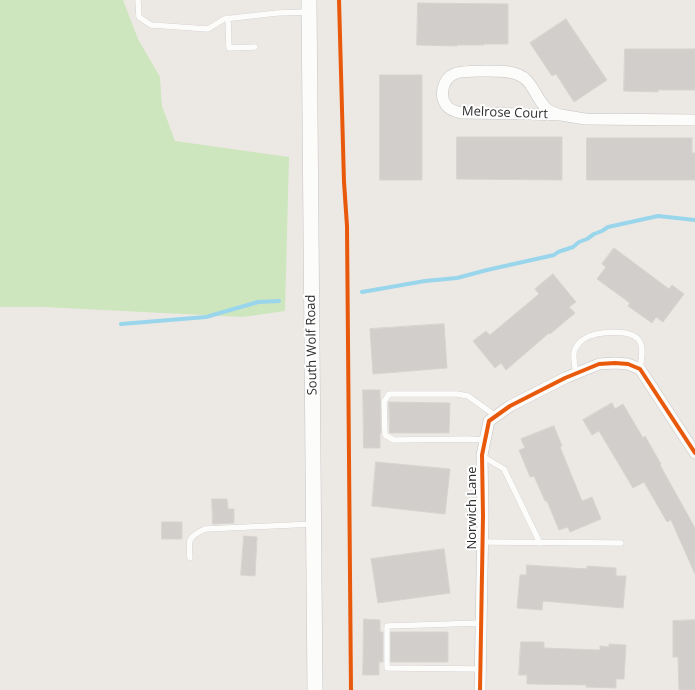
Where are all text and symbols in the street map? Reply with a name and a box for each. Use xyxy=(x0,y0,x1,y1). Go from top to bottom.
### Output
street label: Melrose Court xyxy=(462,104,548,122)
street label: South Wolf Road xyxy=(303,294,321,396)
street label: Norwich Lane xyxy=(464,466,480,550)

